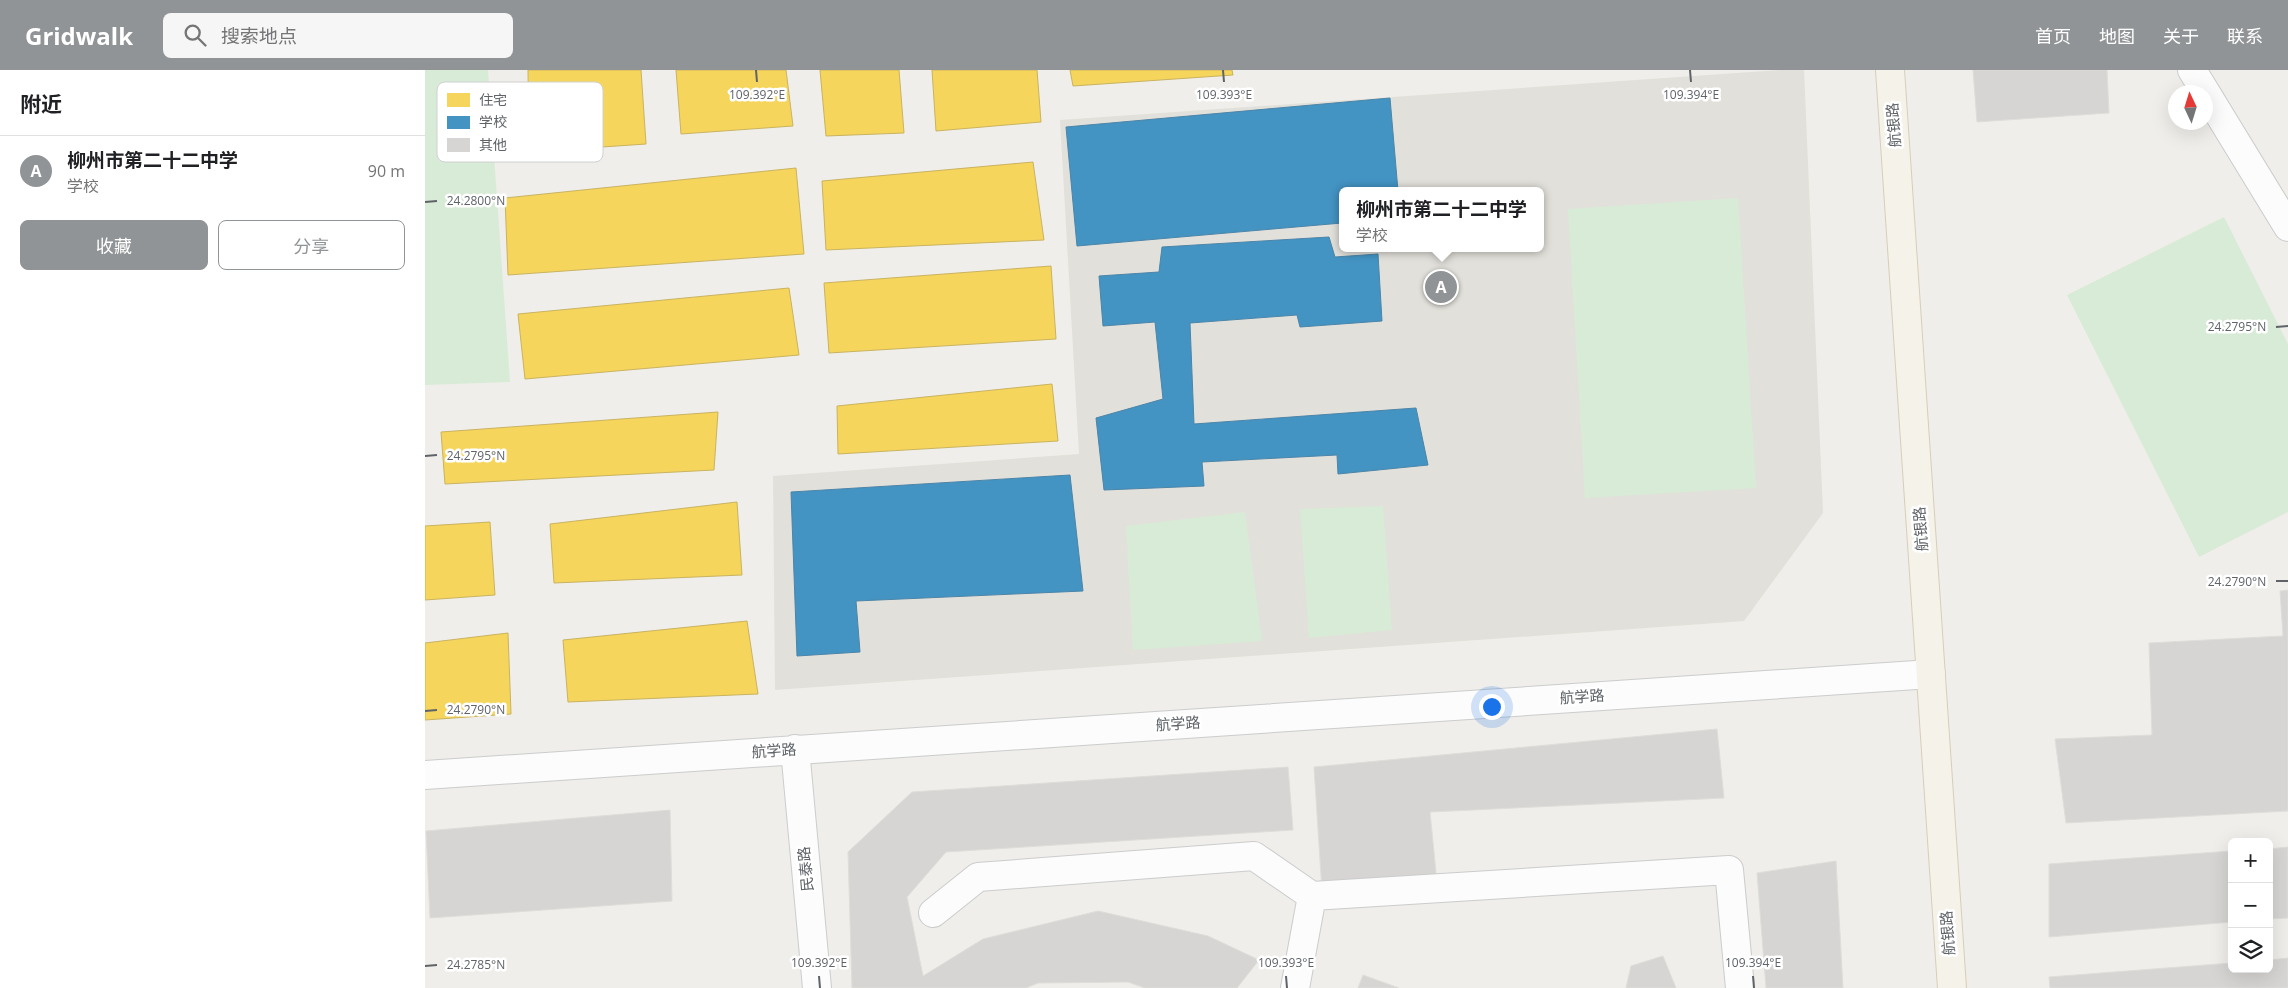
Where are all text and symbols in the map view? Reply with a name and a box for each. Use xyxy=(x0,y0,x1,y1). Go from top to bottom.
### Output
search box xyxy=(163,13,513,58)
text: Gridwalk xyxy=(25,19,133,52)
icon: search xyxy=(181,21,209,49)
text: 搜索地点 xyxy=(221,23,297,49)
text: 首页 xyxy=(2035,24,2071,48)
text: 地图 xyxy=(2099,24,2135,48)
text: 关于 xyxy=(2163,24,2199,48)
text: 联系 xyxy=(2227,24,2263,48)
legend xyxy=(437,82,603,162)
north arrow xyxy=(2168,85,2213,130)
text: 109.392°E xyxy=(729,86,785,103)
text: 109.393°E xyxy=(1196,86,1252,103)
text: 109.394°E xyxy=(1663,86,1719,103)
text: 附近 xyxy=(20,90,62,118)
text: 住宅 xyxy=(479,90,507,109)
street label: 航银路 xyxy=(1881,102,1905,148)
text: 学校 xyxy=(479,112,507,131)
text: 其他 xyxy=(479,135,507,154)
text: 柳州市第二十二中学 xyxy=(67,147,238,173)
text: A xyxy=(30,160,42,182)
text: 90 m xyxy=(368,160,405,182)
text: 学校 xyxy=(67,175,99,197)
popup xyxy=(1339,187,1544,252)
text: 24.2800°N xyxy=(447,192,505,209)
text: 柳州市第二十二中学 xyxy=(1356,196,1527,222)
button: 收藏 xyxy=(20,220,208,270)
button: 分享 xyxy=(218,220,405,270)
text: 学校 xyxy=(1356,224,1388,246)
pin: A xyxy=(1425,268,1457,306)
text: 24.2795°N xyxy=(2208,318,2266,335)
text: 24.2795°N xyxy=(447,447,505,464)
street label: 航银路 xyxy=(1908,506,1932,552)
text: 24.2790°N xyxy=(2208,573,2266,590)
street label: 航学路 xyxy=(1559,684,1605,708)
your location xyxy=(1479,694,1505,720)
text: 24.2790°N xyxy=(447,701,505,718)
street label: 航学路 xyxy=(1155,711,1201,735)
street label: 航学路 xyxy=(751,738,797,762)
map controls xyxy=(2228,838,2273,973)
button: + xyxy=(2228,838,2273,883)
street label: 民泰路 xyxy=(793,846,817,892)
button: − xyxy=(2228,883,2273,928)
street label: 航银路 xyxy=(1935,910,1959,956)
button: layers xyxy=(2228,928,2273,973)
text: 109.392°E xyxy=(791,954,847,971)
text: 109.393°E xyxy=(1258,954,1314,971)
text: 109.394°E xyxy=(1725,954,1781,971)
text: 24.2785°N xyxy=(447,956,505,973)

